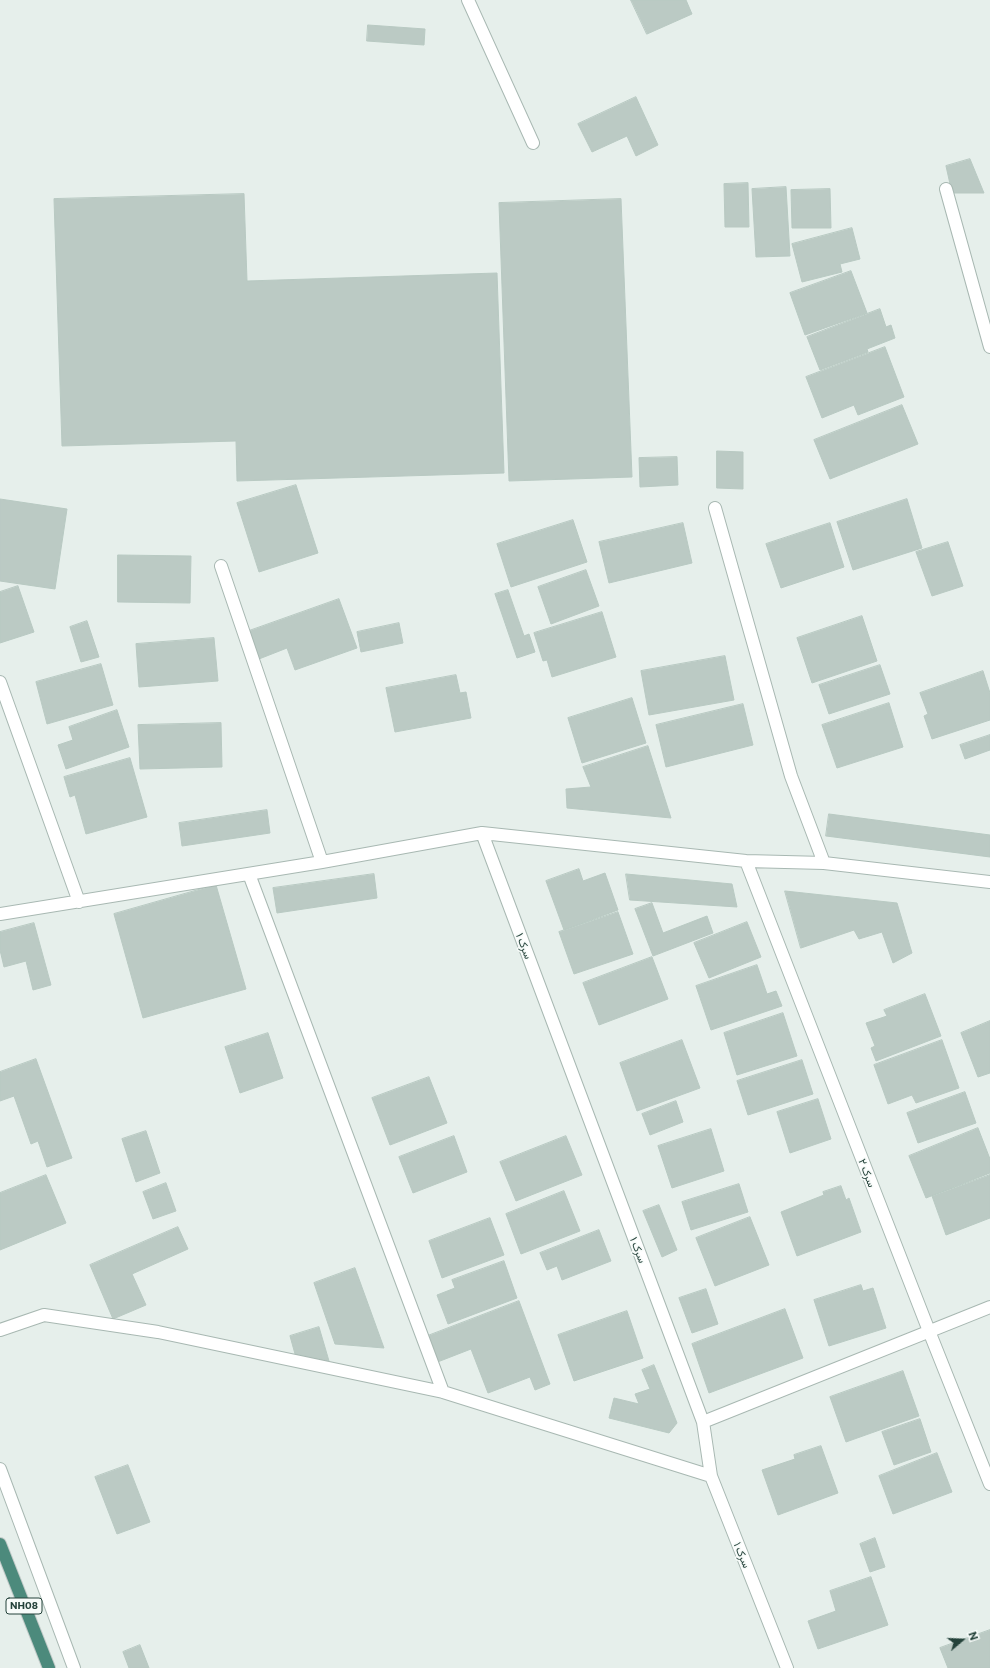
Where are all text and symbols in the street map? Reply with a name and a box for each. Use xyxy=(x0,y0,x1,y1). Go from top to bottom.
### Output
street label: سرک ۱ xyxy=(513,931,535,961)
street label: سرک ۲ xyxy=(856,1157,878,1189)
street label: سرک ۱ xyxy=(627,1235,649,1265)
street label: سرک ۱ xyxy=(731,1540,753,1570)
road number: NH08 xyxy=(6,1598,42,1614)
north arrow xyxy=(942,1620,982,1660)
text: N xyxy=(966,1630,981,1642)

